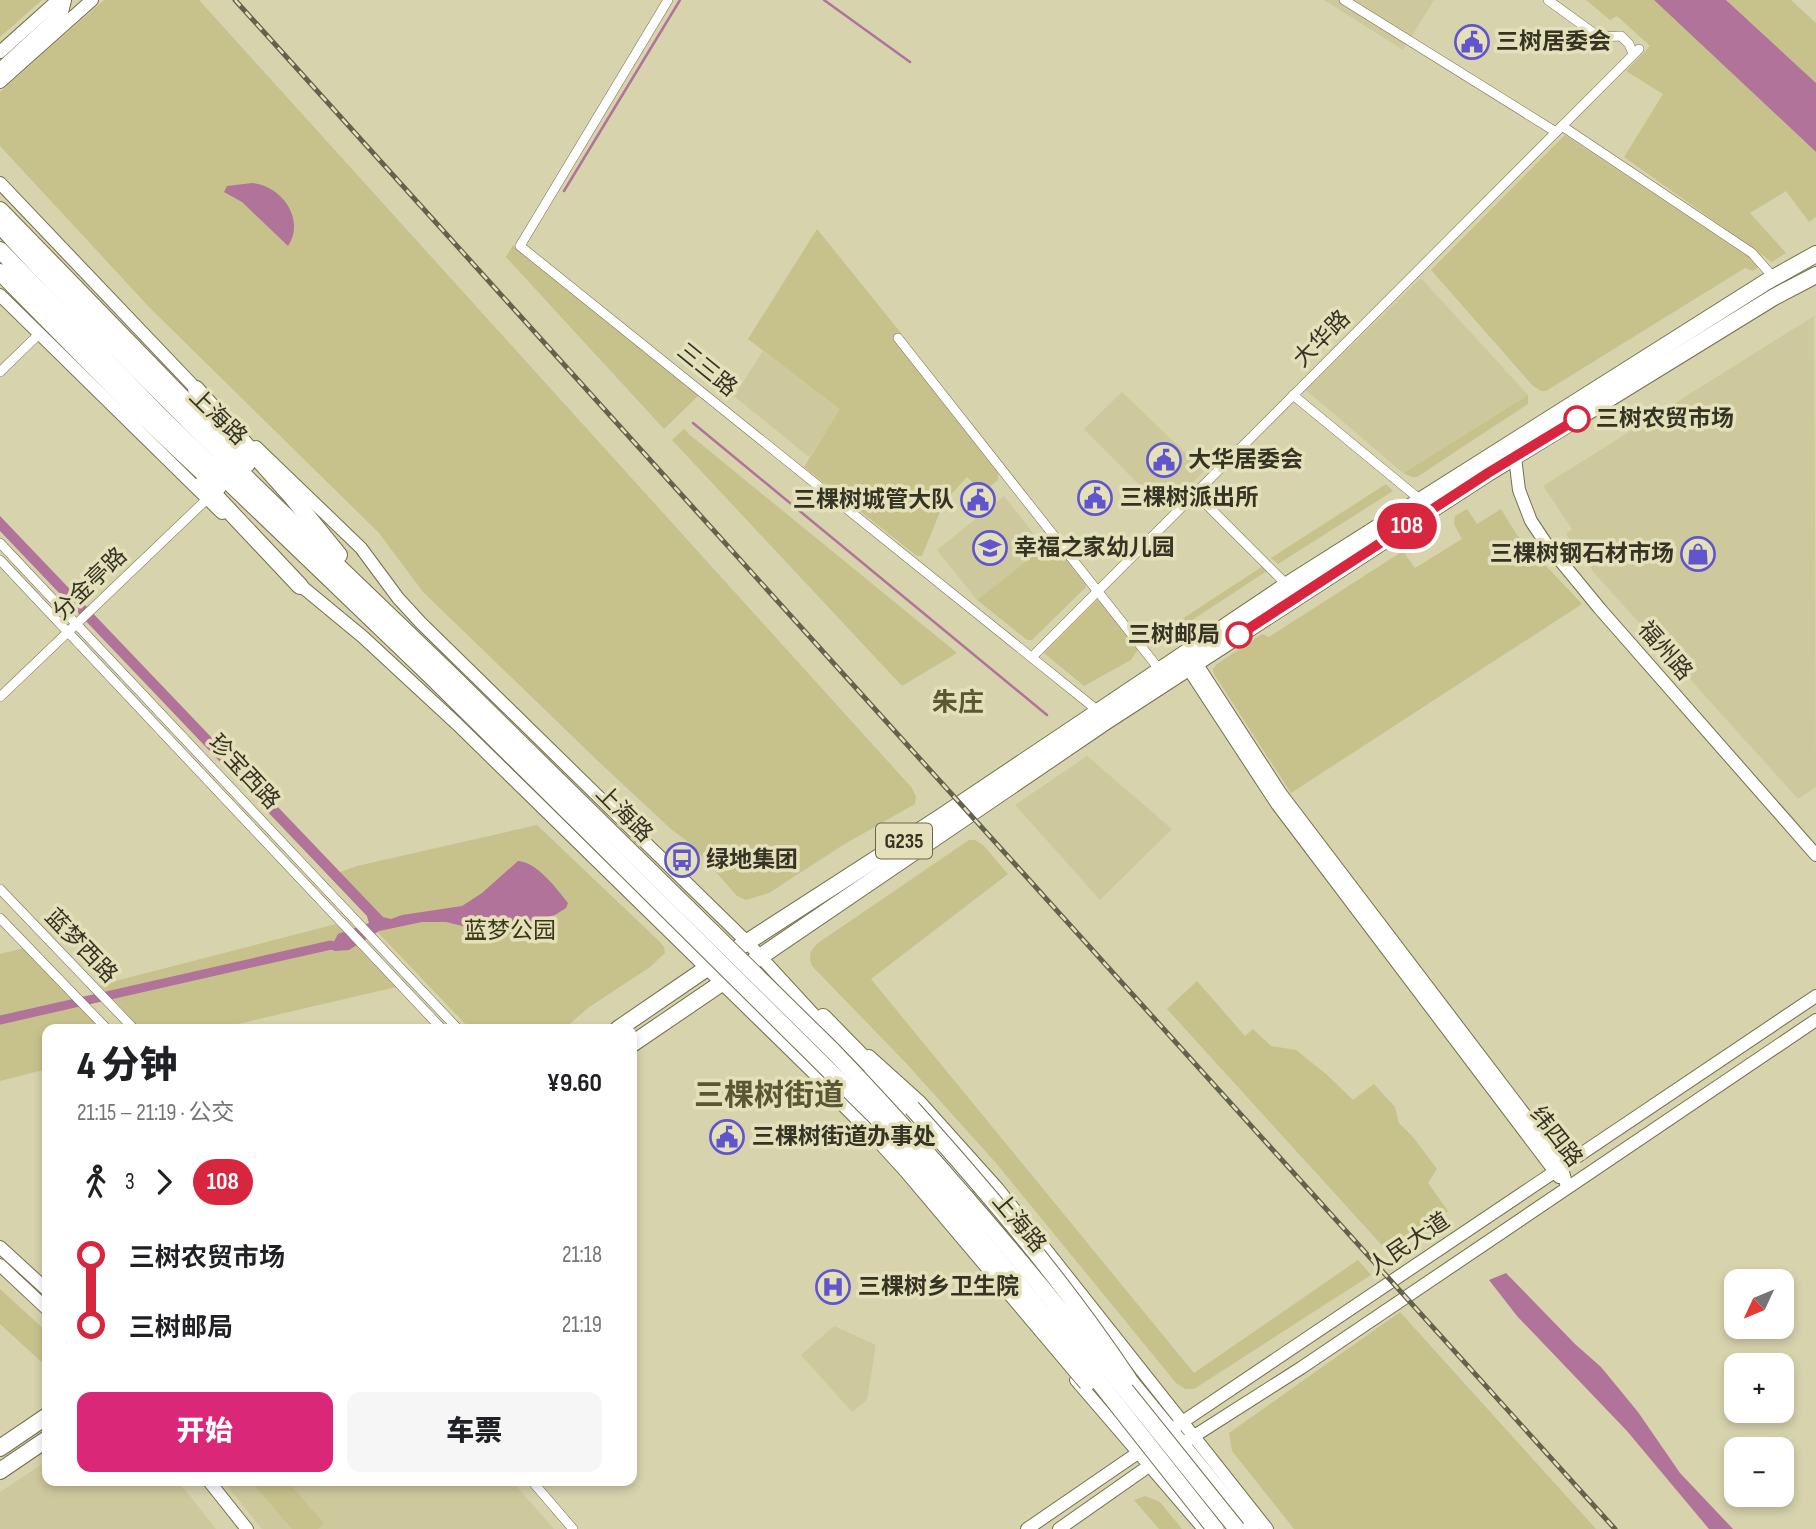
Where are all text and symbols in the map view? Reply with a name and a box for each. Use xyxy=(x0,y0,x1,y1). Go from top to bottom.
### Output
public building icon: 三树居委会 xyxy=(1453,23,1491,61)
place label: 三树居委会 xyxy=(1496,28,1611,56)
street label: 大华路 xyxy=(1288,305,1356,373)
street label: 三三路 xyxy=(671,337,743,403)
street label: 上海路 xyxy=(183,383,253,451)
place label: 三树农贸市场 xyxy=(1596,405,1734,433)
marker: 三树农贸市场 xyxy=(1564,406,1590,432)
public building icon: 大华居委会 xyxy=(1145,441,1183,479)
place label: 大华居委会 xyxy=(1188,446,1303,474)
public building icon: 三棵树派出所 xyxy=(1076,479,1114,517)
public building icon: 三棵树城管大队 xyxy=(959,481,997,519)
place label: 三棵树派出所 xyxy=(1120,484,1258,512)
place label: 三棵树城管大队 xyxy=(793,486,954,514)
line badge: 108 xyxy=(1367,503,1447,549)
text: 108 xyxy=(1391,511,1423,540)
school or university icon: 幸福之家幼儿园 xyxy=(971,529,1009,567)
place label: 幸福之家幼儿园 xyxy=(1014,534,1175,562)
shop icon: 三棵树钢石材市场 xyxy=(1679,535,1717,573)
place label: 三棵树钢石材市场 xyxy=(1490,540,1674,568)
street label: 分金亭路 xyxy=(47,542,133,626)
street label: 福州路 xyxy=(1632,616,1698,686)
place label: 三树邮局 xyxy=(1128,621,1220,649)
marker: 三树邮局 xyxy=(1226,622,1252,648)
district label: 朱庄 xyxy=(932,688,984,719)
street label: 珍宝西路 xyxy=(202,729,286,815)
street label: 上海路 xyxy=(590,780,658,848)
road number: G235 xyxy=(876,824,932,858)
bus stop icon: 绿地集团 xyxy=(663,841,701,879)
place label: 绿地集团 xyxy=(706,846,798,874)
street label: 蓝梦西路 xyxy=(39,903,123,989)
park label: 蓝梦公园 xyxy=(464,917,556,945)
text: 4 分钟 xyxy=(77,1044,177,1089)
text: ¥9.60 xyxy=(547,1068,602,1099)
district label: 三棵树街道 xyxy=(694,1078,844,1114)
text: 21:15 – 21:19 · 公交 xyxy=(77,1099,234,1127)
street label: 纬四路 xyxy=(1524,1101,1588,1173)
public building icon: 三棵树街道办事处 xyxy=(708,1118,746,1156)
place label: 三棵树街道办事处 xyxy=(752,1123,936,1151)
icon: walk xyxy=(77,1163,115,1201)
icon: forward xyxy=(145,1163,183,1201)
text: 108 xyxy=(207,1167,239,1196)
text: 3 xyxy=(125,1168,135,1196)
street label: 上海路 xyxy=(986,1188,1052,1258)
street label: 人民大道 xyxy=(1363,1207,1455,1281)
text: 21:18 xyxy=(562,1241,602,1269)
text: 三树农贸市场 xyxy=(129,1243,285,1274)
hospital icon: 三棵树乡卫生院 xyxy=(814,1268,852,1306)
north arrow xyxy=(1724,1269,1794,1339)
map controls xyxy=(1724,1269,1794,1507)
place label: 三棵树乡卫生院 xyxy=(858,1273,1019,1301)
text: 21:19 xyxy=(562,1311,602,1339)
text: 三树邮局 xyxy=(129,1313,233,1344)
button: + xyxy=(1724,1353,1794,1423)
button: 开始 xyxy=(77,1392,333,1472)
button: 车票 xyxy=(347,1392,602,1472)
button: − xyxy=(1724,1437,1794,1507)

